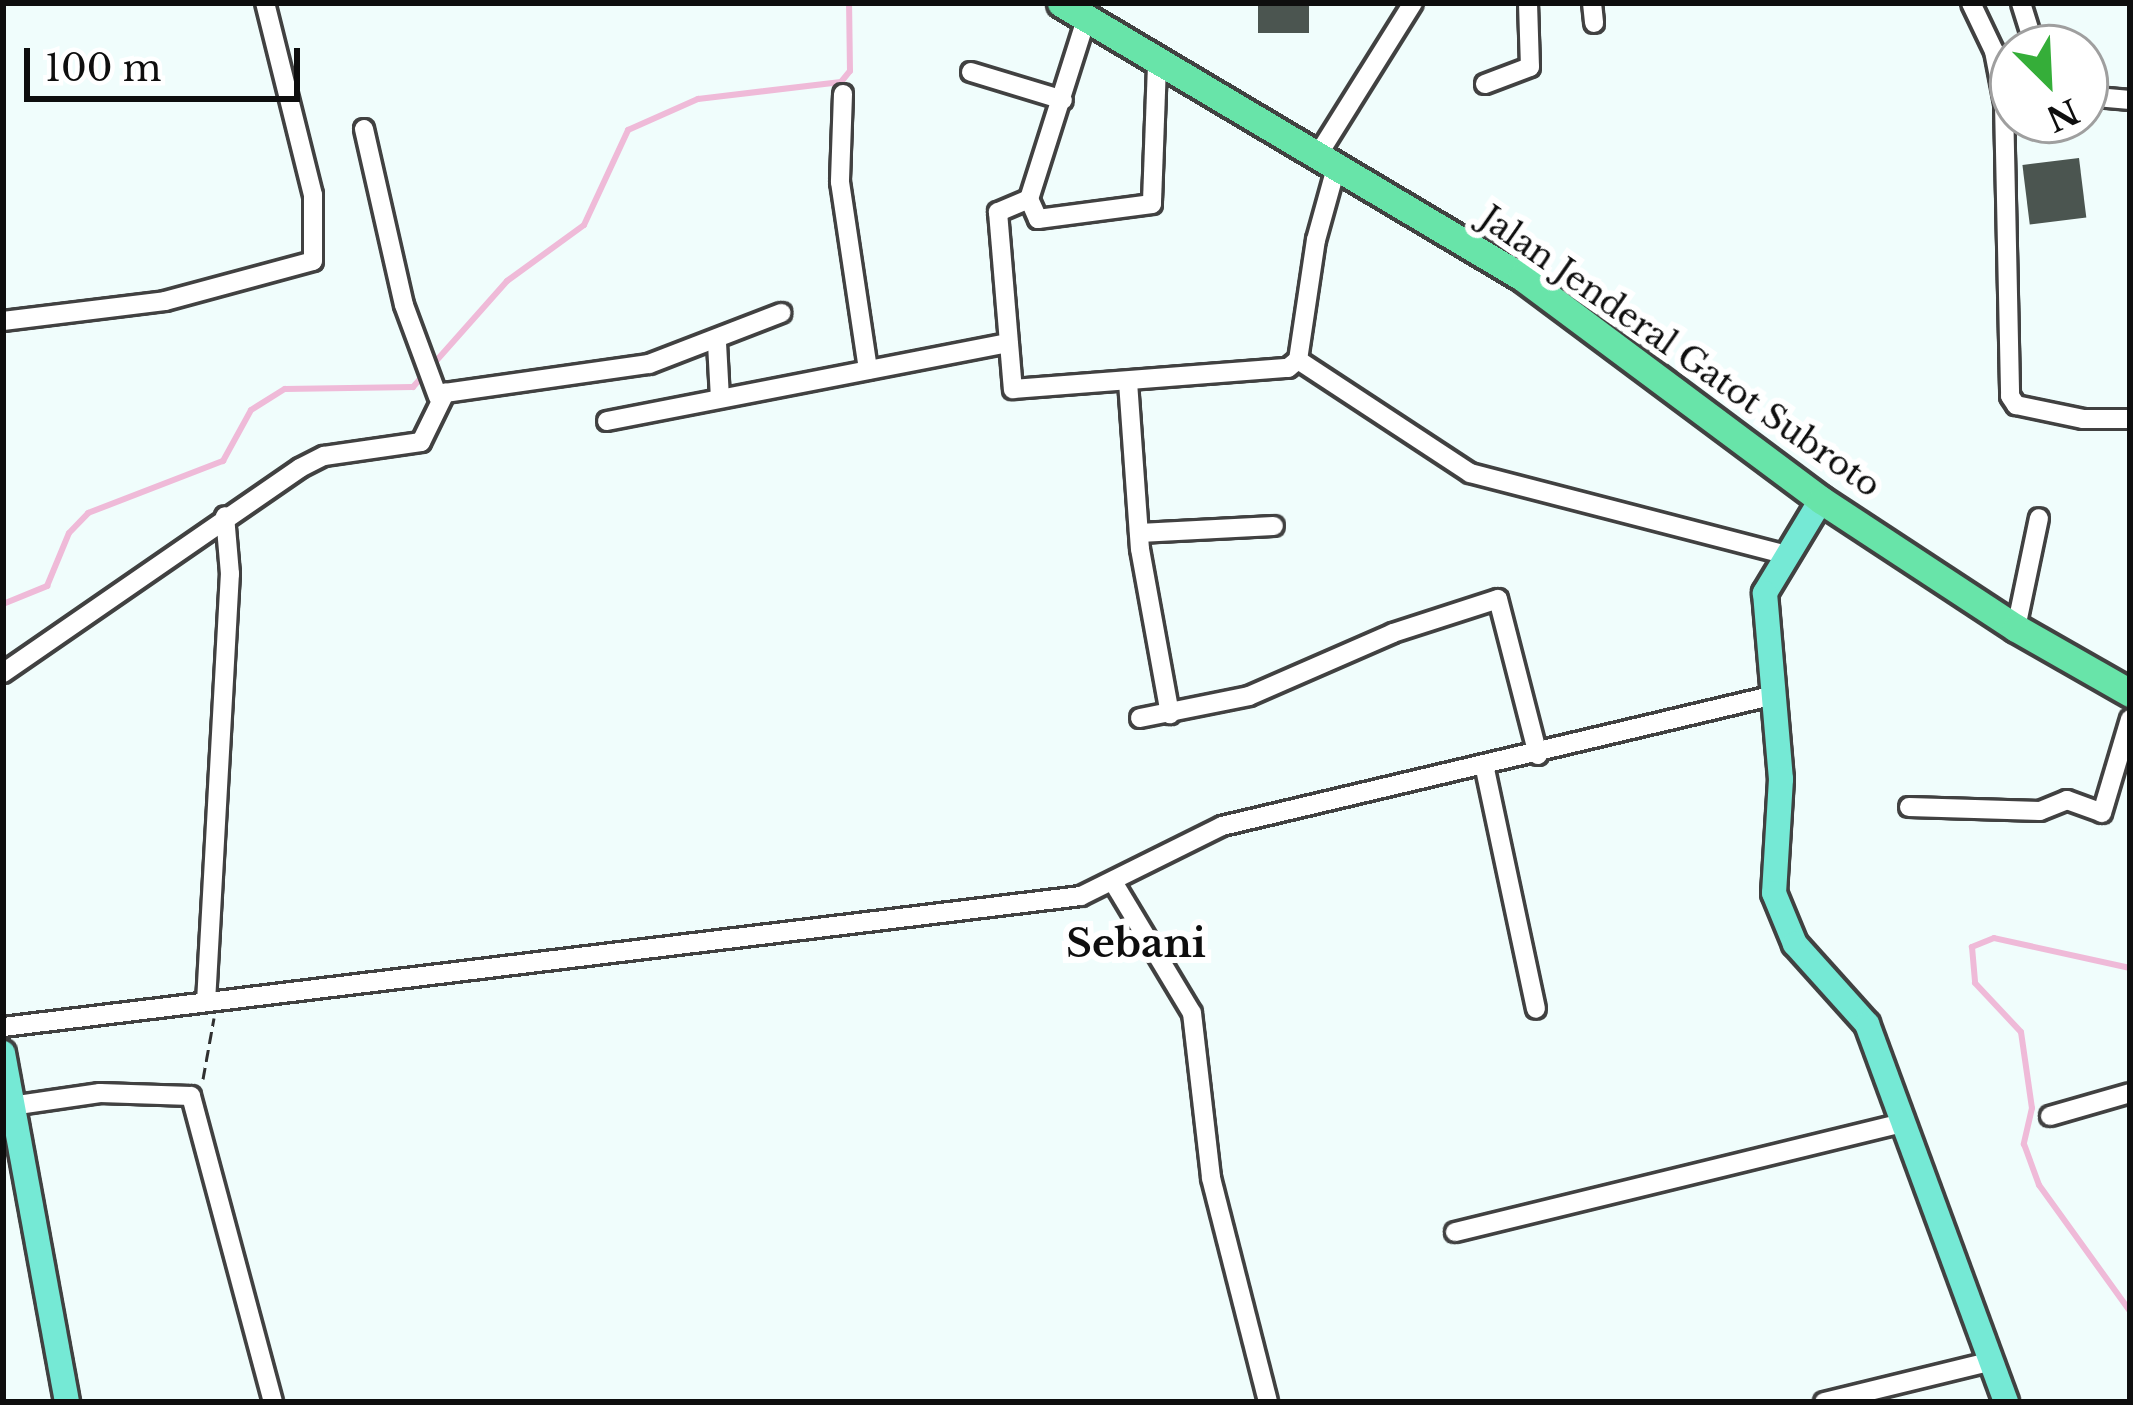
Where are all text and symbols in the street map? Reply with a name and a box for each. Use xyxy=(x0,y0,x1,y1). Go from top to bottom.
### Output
scale bar xyxy=(30,24,306,98)
north arrow xyxy=(1989,24,2109,144)
text: 100 m xyxy=(45,46,161,91)
text: N xyxy=(2040,90,2085,140)
street label: Jalan Jenderal Gatot Subroto xyxy=(1472,198,1888,506)
district label: Sebani xyxy=(1066,921,1206,967)

